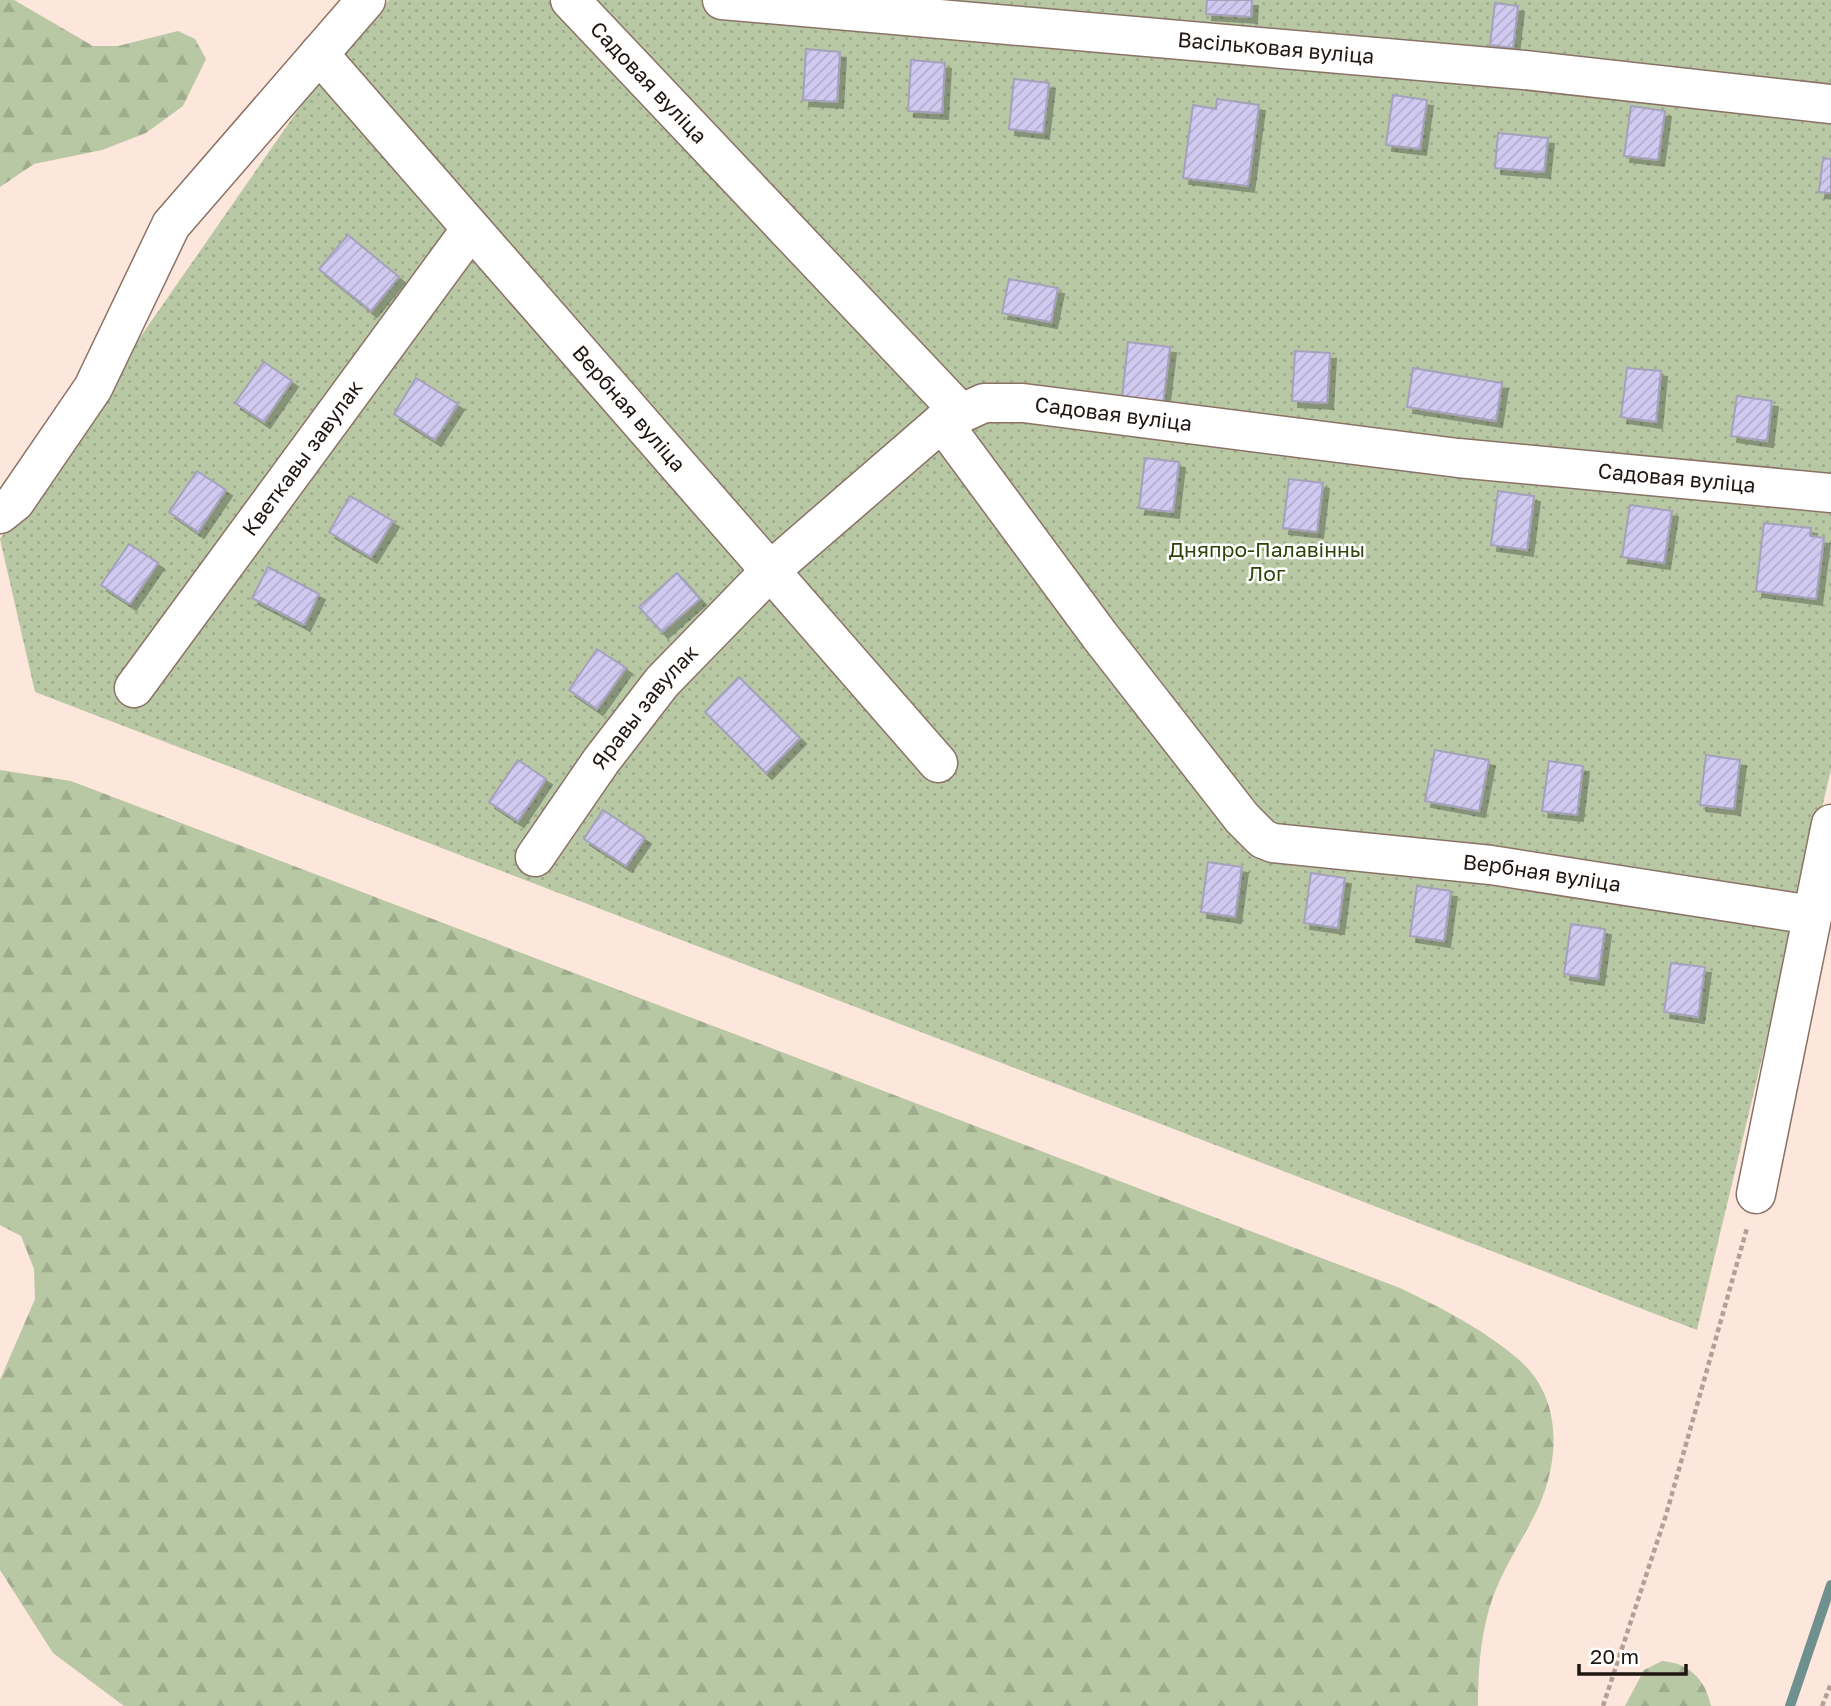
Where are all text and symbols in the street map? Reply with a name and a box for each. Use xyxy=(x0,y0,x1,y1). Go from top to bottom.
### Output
street label: Садовая вуліца xyxy=(585,16,713,149)
street label: Васільковая вуліца xyxy=(1176,26,1375,69)
street label: Вербная вуліца xyxy=(567,340,692,477)
street label: Кветкавы завулак xyxy=(236,375,368,541)
street label: Садовая вуліца xyxy=(1033,391,1194,436)
street label: Садовая вуліца xyxy=(1597,457,1757,498)
park label: Дняпро-Палавінны Лог xyxy=(1169,536,1365,586)
street label: Яравы завулак xyxy=(585,639,703,774)
street label: Вербная вуліца xyxy=(1462,848,1623,897)
scale bar xyxy=(1579,1632,1686,1676)
text: 20 m xyxy=(1590,1643,1639,1669)

